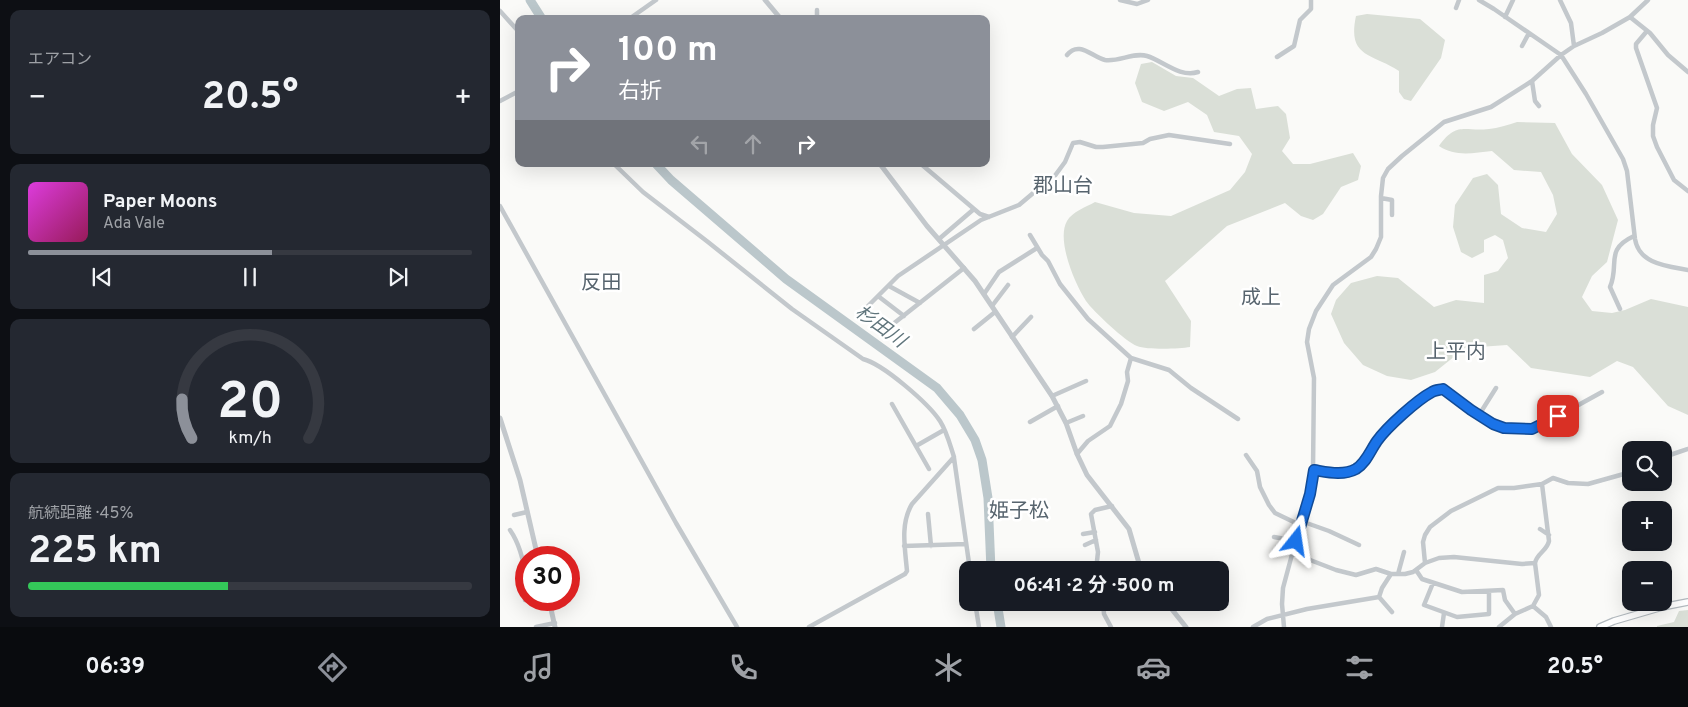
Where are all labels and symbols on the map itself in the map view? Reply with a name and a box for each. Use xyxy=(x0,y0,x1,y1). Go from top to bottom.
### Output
district label: 郡山台 xyxy=(1033,174,1093,200)
district label: 反田 xyxy=(581,271,621,297)
district label: 成上 xyxy=(1241,286,1281,312)
water label: 杉田川 xyxy=(850,301,912,355)
district label: 上平内 xyxy=(1426,340,1486,366)
pin xyxy=(1537,395,1579,437)
district label: 姫子松 xyxy=(989,499,1049,525)
position arrow xyxy=(1269,514,1321,566)
speed limit sign: 30 xyxy=(515,546,580,611)

